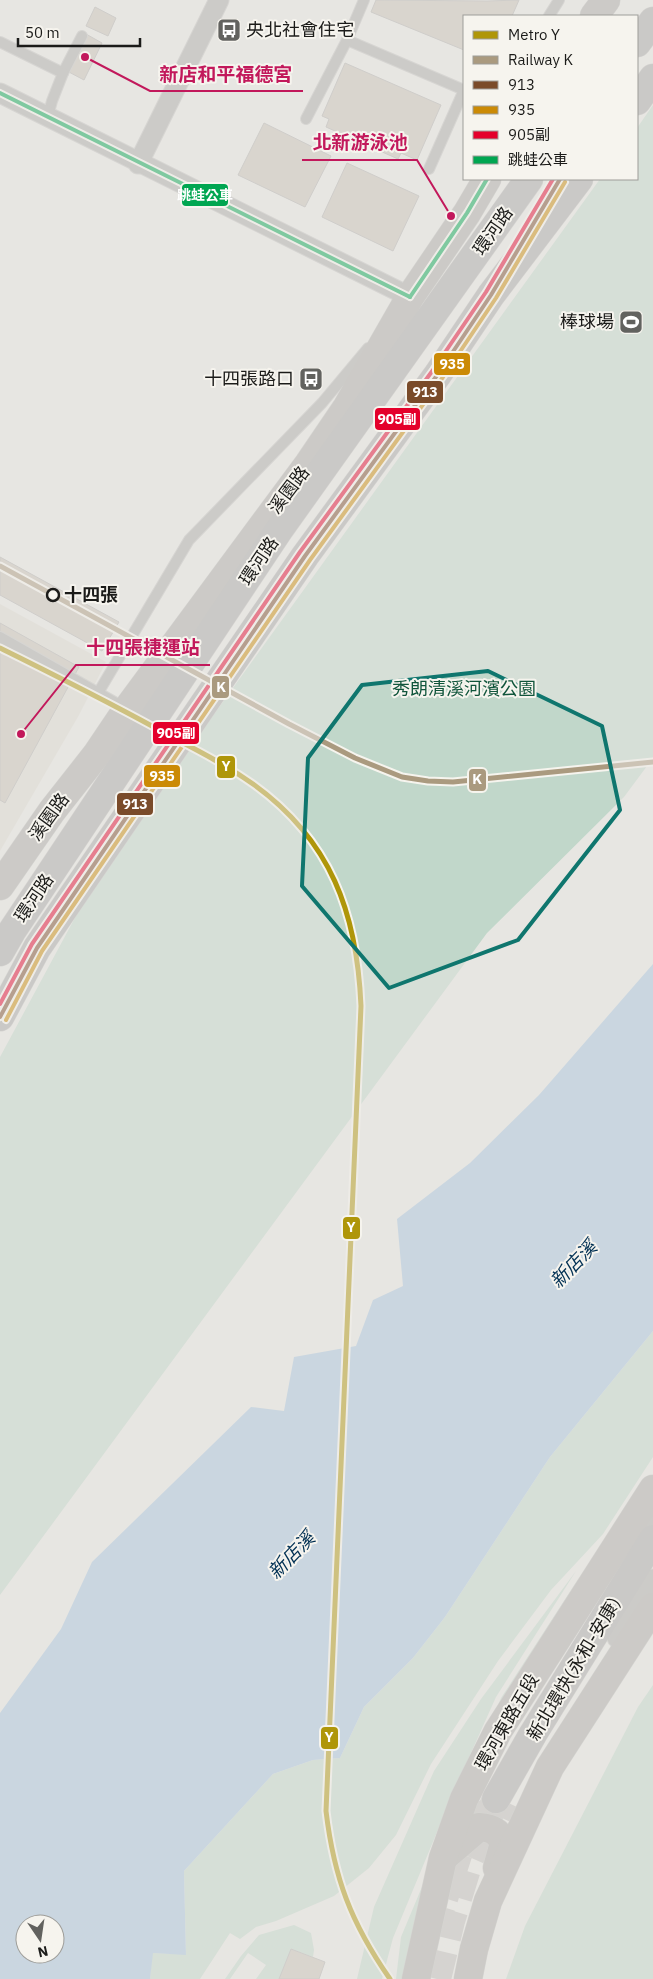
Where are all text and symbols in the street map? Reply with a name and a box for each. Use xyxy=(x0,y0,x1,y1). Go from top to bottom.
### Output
scale bar xyxy=(18,15,140,47)
legend xyxy=(463,15,638,180)
bus stop icon: 央北社會住宅 xyxy=(216,17,242,43)
place label: 央北社會住宅 xyxy=(246,18,354,41)
text: 50 m xyxy=(25,23,60,42)
text: Metro Y xyxy=(508,25,560,44)
text: Railway K xyxy=(508,50,574,69)
callout: 新店和平福德宮 xyxy=(150,57,303,91)
text: 新店和平福德宮 xyxy=(159,62,293,86)
text: 913 xyxy=(508,75,535,94)
text: 935 xyxy=(508,100,535,119)
text: 905副 xyxy=(508,125,550,144)
callout: 北新游泳池 xyxy=(302,126,417,160)
text: 北新游泳池 xyxy=(312,130,408,154)
text: 跳蛙公車 xyxy=(508,150,568,169)
line badge: 跳蛙公車 xyxy=(181,183,229,207)
text: 跳蛙公車 xyxy=(177,186,233,204)
street label: 環河路 xyxy=(468,202,517,259)
sports icon: 棒球場 xyxy=(618,309,644,335)
place label: 棒球場 xyxy=(560,310,614,333)
line badge: 935 xyxy=(433,352,471,376)
text: 935 xyxy=(439,355,465,373)
bus stop icon: 十四張路口 xyxy=(298,366,324,392)
place label: 十四張路口 xyxy=(204,367,294,390)
line badge: 913 xyxy=(406,380,444,404)
text: 913 xyxy=(412,383,438,401)
line badge: 905副 xyxy=(374,407,421,431)
text: 905副 xyxy=(377,410,417,428)
street label: 溪園路 xyxy=(263,461,314,518)
street label: 環河路 xyxy=(234,532,283,590)
place label: 十四張 xyxy=(64,583,118,606)
marker: 十四張 xyxy=(46,588,60,602)
callout: 十四張捷運站 xyxy=(76,631,210,665)
text: 十四張捷運站 xyxy=(86,635,200,659)
line badge: K xyxy=(211,675,230,699)
park label: 秀朗清溪河濱公園 xyxy=(392,677,536,700)
text: K xyxy=(216,678,226,696)
line badge: 905副 xyxy=(152,721,200,745)
text: 905副 xyxy=(156,724,196,742)
line badge: Y xyxy=(216,755,236,779)
text: Y xyxy=(221,757,231,775)
line badge: 935 xyxy=(143,764,181,788)
text: 935 xyxy=(149,767,175,785)
line badge: K xyxy=(468,768,487,792)
text: K xyxy=(472,770,482,788)
street label: 溪園路 xyxy=(23,788,74,845)
line badge: 913 xyxy=(116,792,154,816)
text: 913 xyxy=(122,795,148,813)
street label: 環河路 xyxy=(9,869,58,927)
line badge: Y xyxy=(342,1216,361,1240)
text: Y xyxy=(346,1218,356,1236)
water label: 新店溪 xyxy=(545,1233,604,1293)
water label: 新店溪 xyxy=(263,1524,322,1584)
street label: 新北環快(永和-安康) xyxy=(522,1593,625,1745)
street label: 環河東路五段 xyxy=(470,1669,544,1774)
line badge: Y xyxy=(320,1726,339,1750)
text: Y xyxy=(324,1728,334,1746)
north arrow xyxy=(15,1914,65,1964)
text: N xyxy=(36,1942,50,1962)

